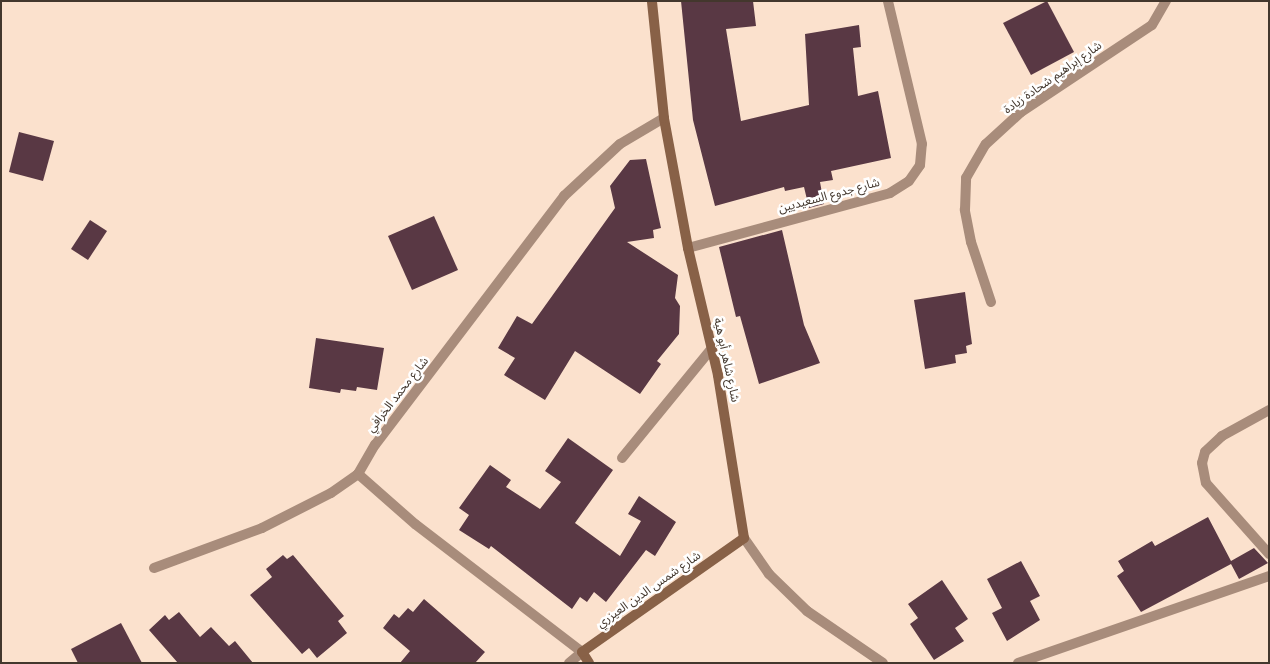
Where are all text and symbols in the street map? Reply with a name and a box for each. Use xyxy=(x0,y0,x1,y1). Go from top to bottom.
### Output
street label: شارع إبراهيم شحادة زيادة xyxy=(1001,39,1105,117)
street label: شارع جدوع السعيديين xyxy=(777,176,881,216)
street label: شارع شاهر أبو هية xyxy=(710,317,742,403)
street label: شارع محمد الخرافي xyxy=(364,354,432,436)
street label: شارع شمس الدين العيزري xyxy=(594,549,704,631)

